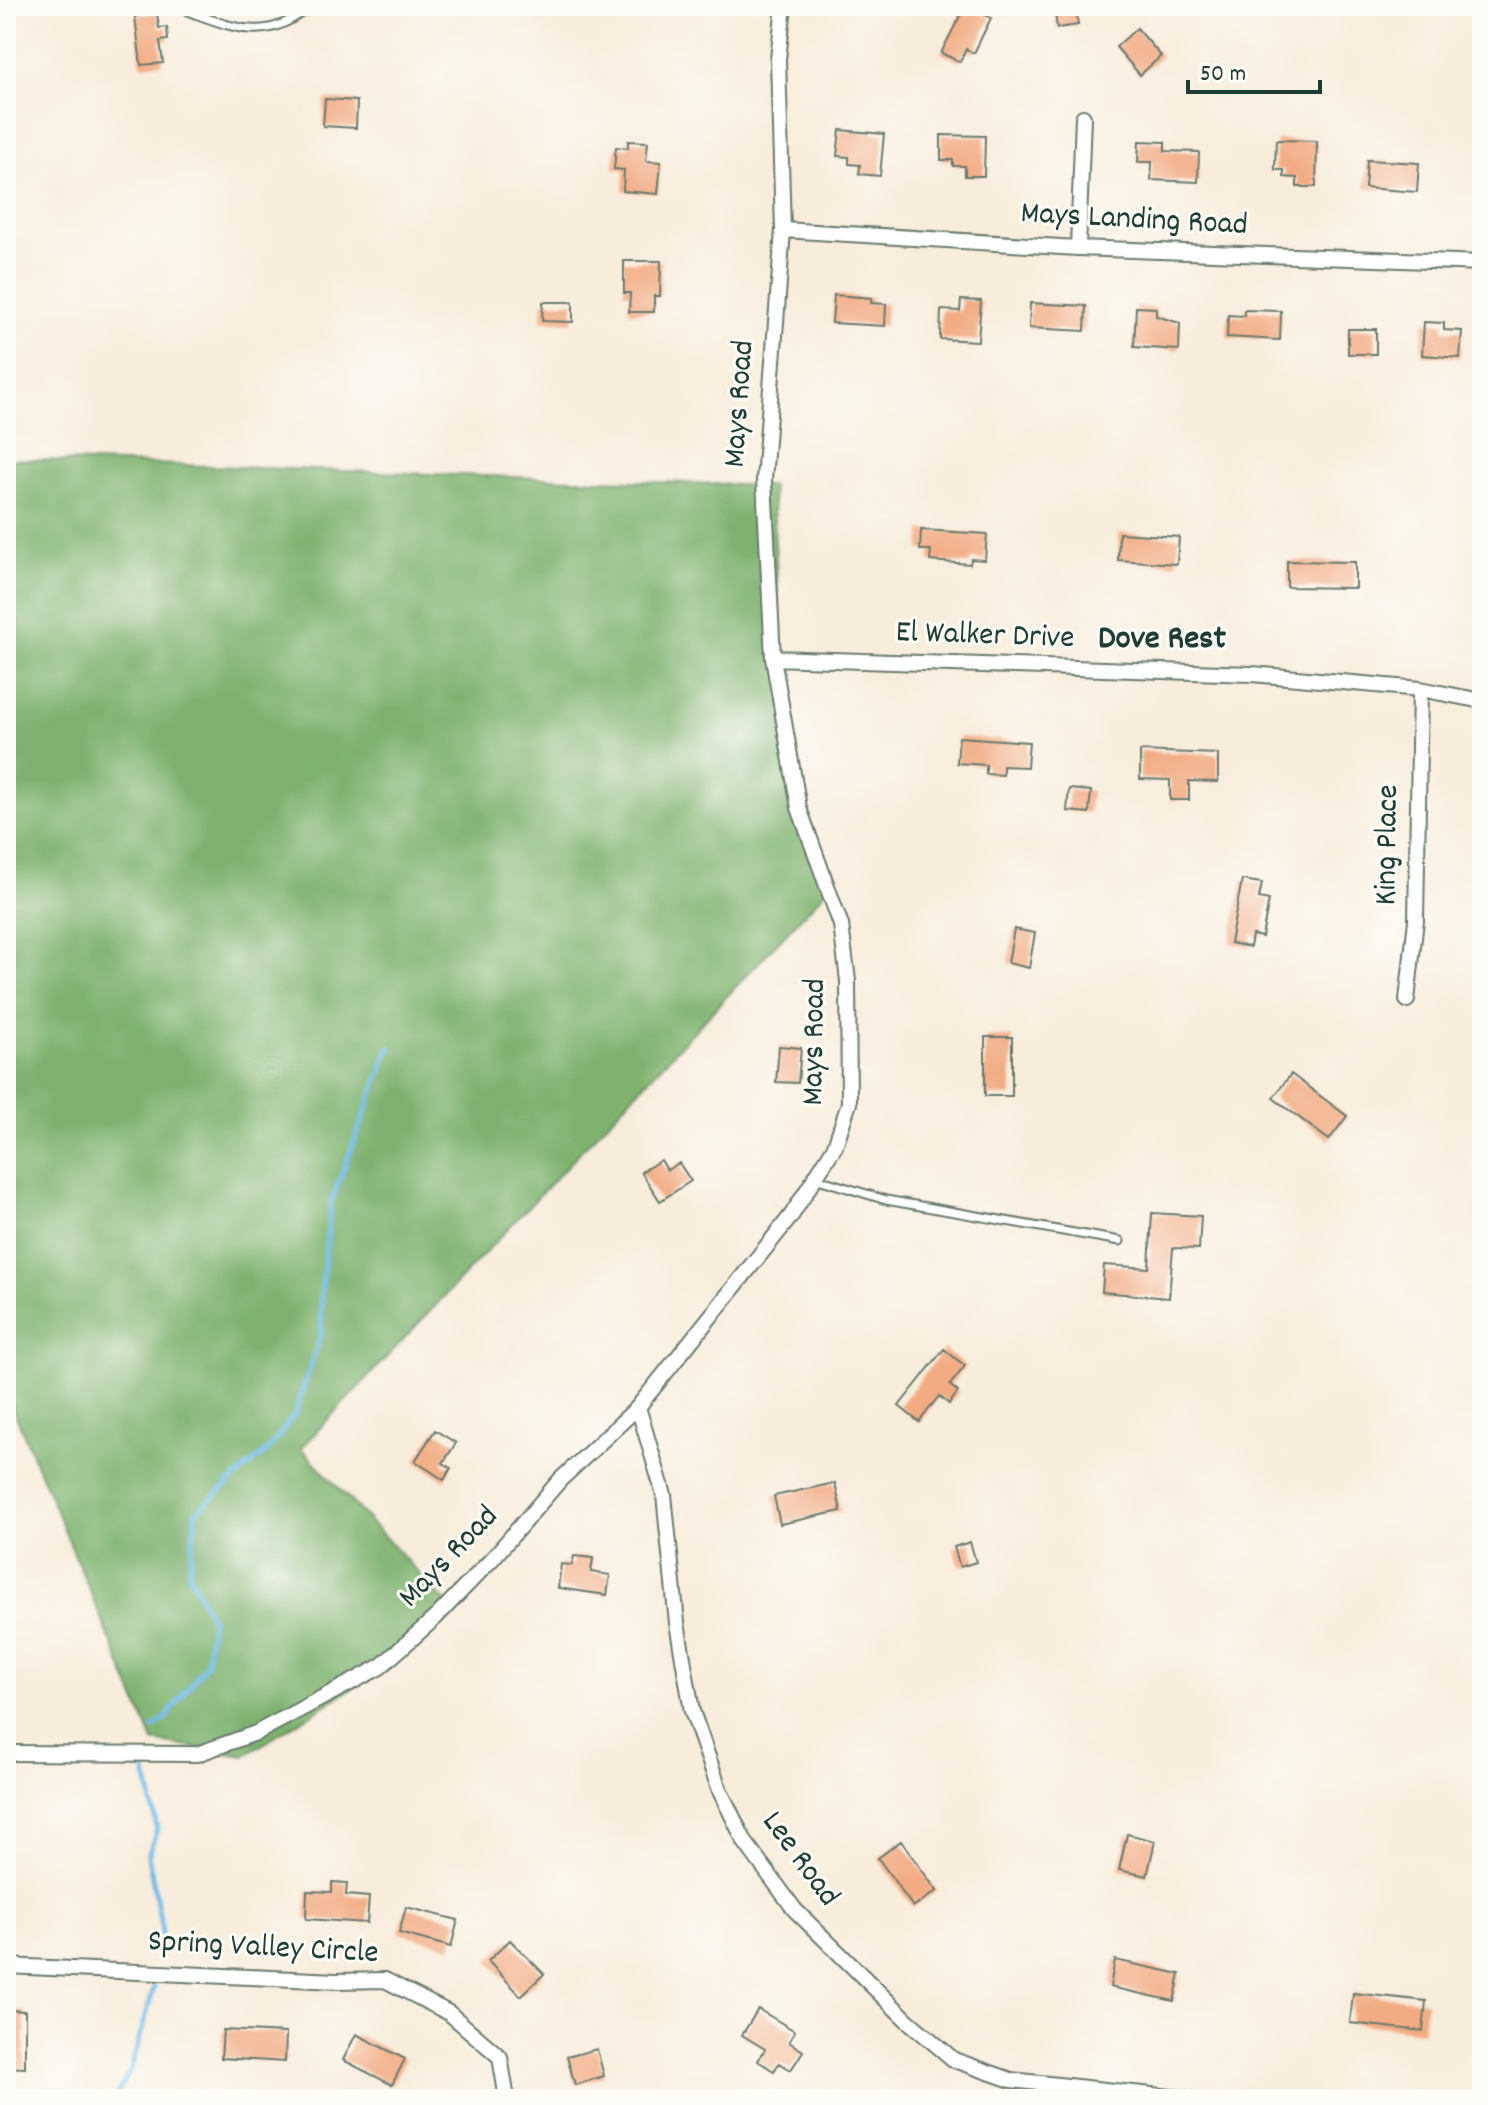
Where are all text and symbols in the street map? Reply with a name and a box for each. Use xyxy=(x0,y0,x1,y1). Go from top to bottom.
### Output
scale bar xyxy=(1188,44,1320,94)
text: 50 m xyxy=(1200,58,1246,92)
street label: Mays Landing Road xyxy=(1019,192,1249,250)
street label: Mays Road xyxy=(714,339,768,469)
street label: El Walker Drive xyxy=(895,611,1075,663)
district label: Dove Rest xyxy=(1098,616,1226,665)
street label: King Place xyxy=(1365,784,1413,906)
street label: Mays Road xyxy=(792,978,840,1106)
street label: Mays Road xyxy=(389,1496,511,1620)
street label: Lee Road xyxy=(749,1803,849,1917)
street label: Spring Valley Circle xyxy=(147,1920,379,1978)

